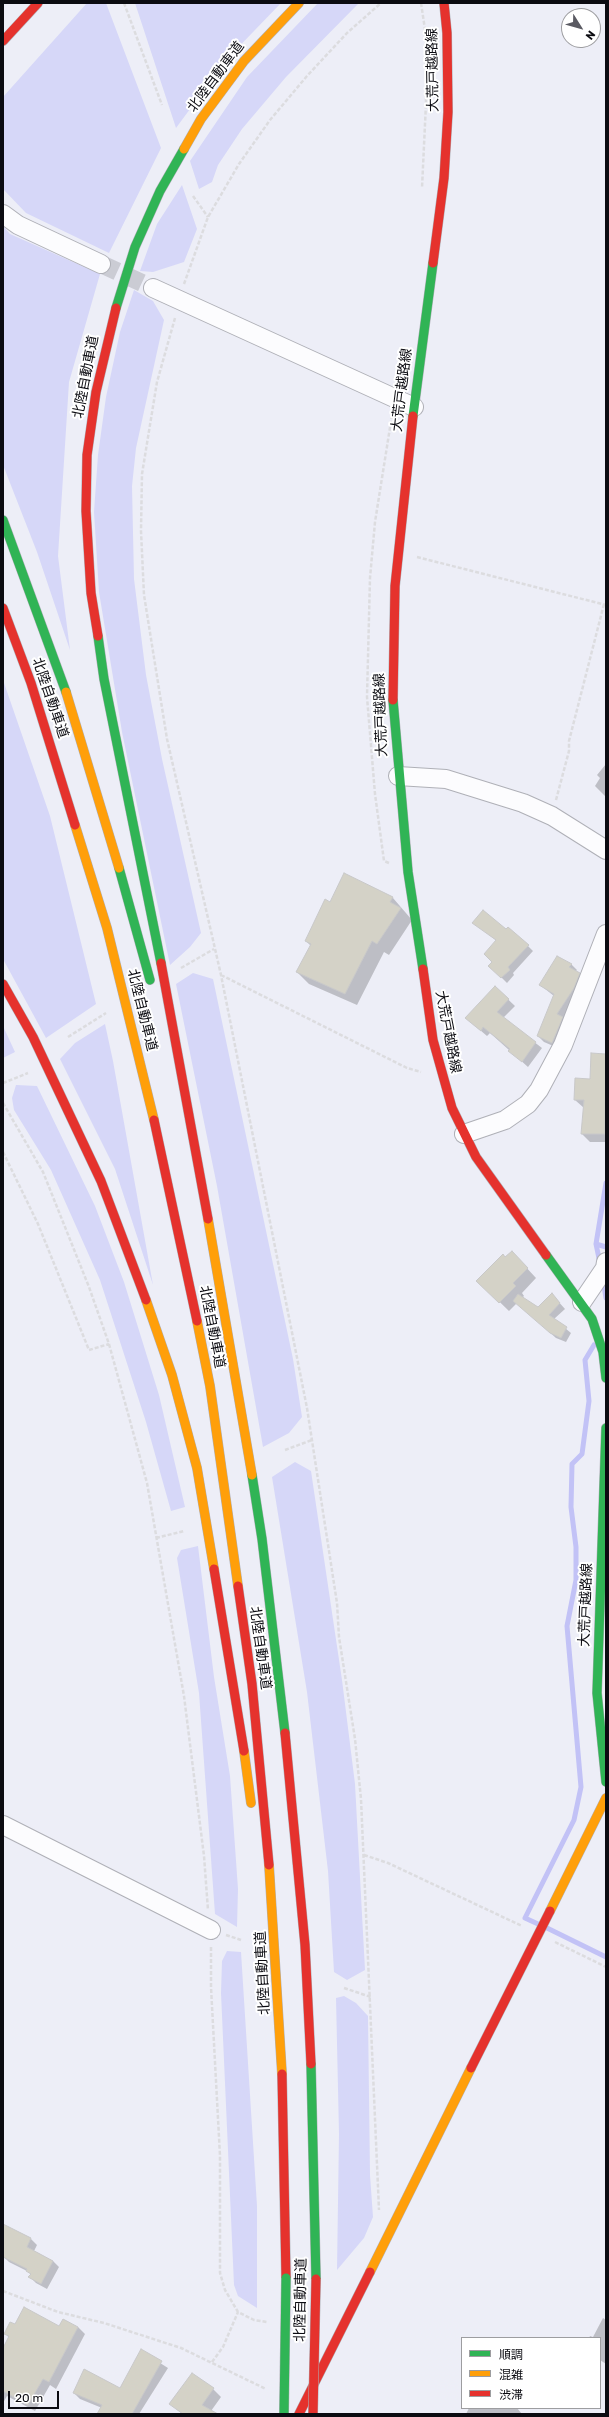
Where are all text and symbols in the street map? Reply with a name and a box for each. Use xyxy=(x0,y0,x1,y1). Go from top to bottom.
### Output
north arrow xyxy=(561,8,601,48)
street label: 大荒戸越路線 xyxy=(424,28,442,112)
text: N xyxy=(583,28,598,42)
street label: 北陸自動車道 xyxy=(184,38,248,116)
street label: 北陸自動車道 xyxy=(70,334,102,420)
street label: 大荒戸越路線 xyxy=(389,347,415,433)
street label: 北陸自動車道 xyxy=(28,656,72,740)
street label: 大荒戸越路線 xyxy=(371,673,391,757)
street label: 北陸自動車道 xyxy=(124,967,160,1053)
street label: 大荒戸越路線 xyxy=(432,989,464,1075)
street label: 北陸自動車道 xyxy=(196,1284,228,1370)
street label: 大荒戸越路線 xyxy=(576,1563,596,1647)
street label: 北陸自動車道 xyxy=(246,1605,274,1691)
street label: 北陸自動車道 xyxy=(252,1931,274,2015)
street label: 北陸自動車道 xyxy=(292,2258,310,2342)
legend xyxy=(461,2337,601,2409)
text: 順調 xyxy=(499,2348,523,2362)
text: 混雑 xyxy=(499,2368,523,2382)
scale bar xyxy=(10,2383,61,2409)
text: 渋滞 xyxy=(499,2388,523,2402)
text: 20 m xyxy=(15,2391,43,2405)

